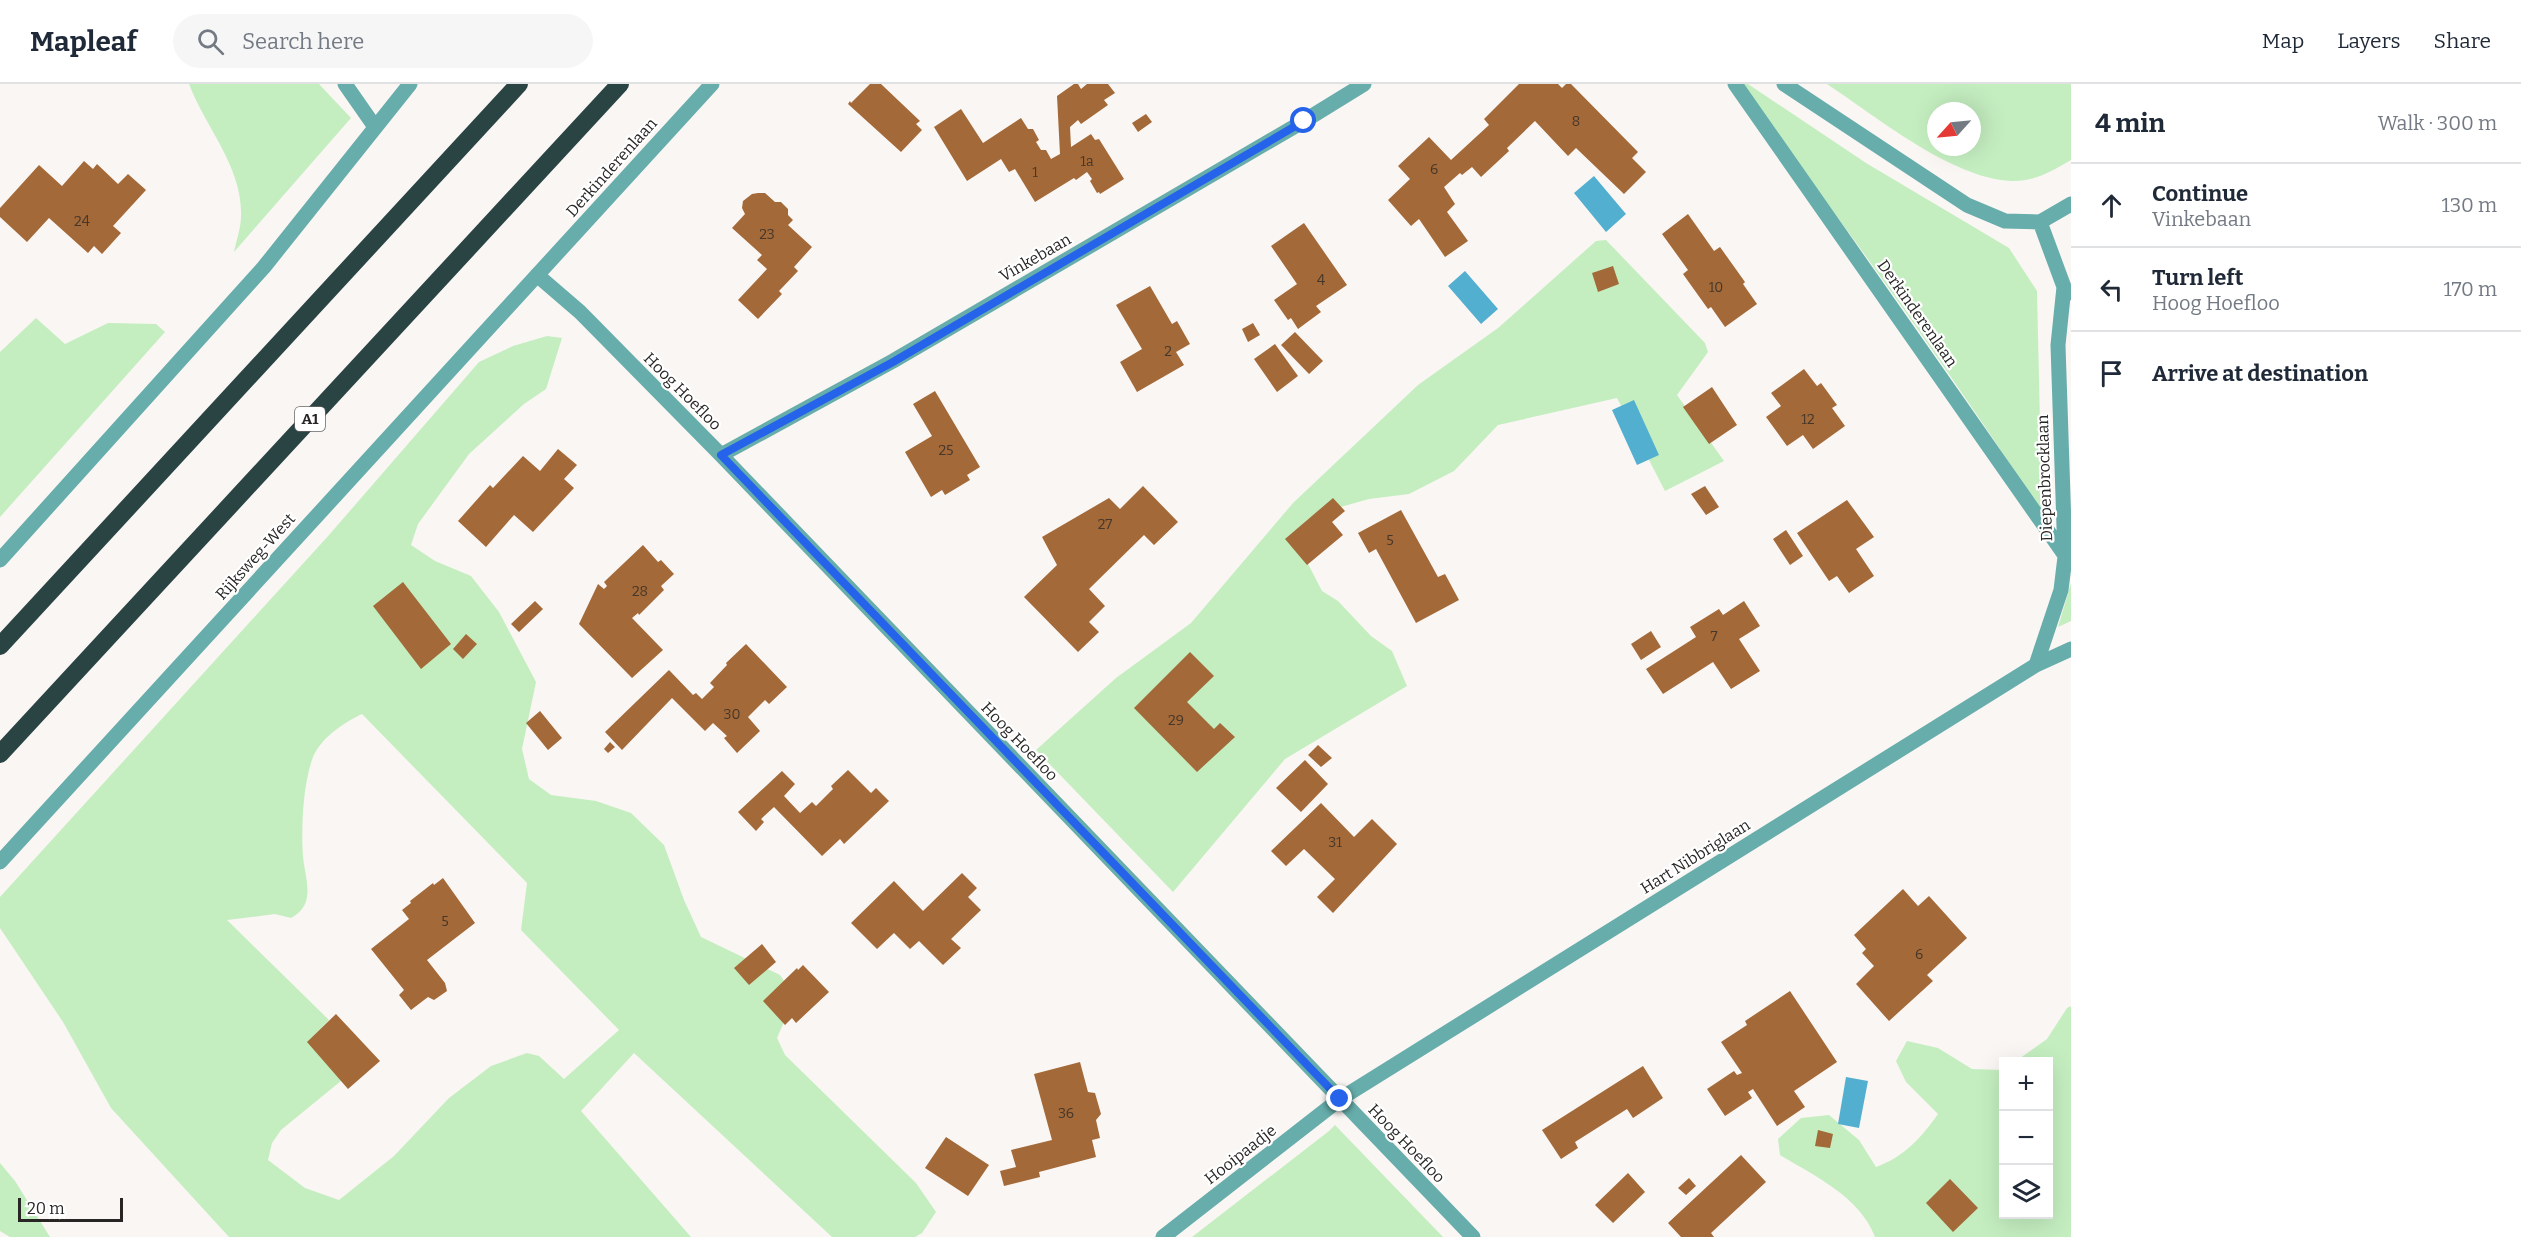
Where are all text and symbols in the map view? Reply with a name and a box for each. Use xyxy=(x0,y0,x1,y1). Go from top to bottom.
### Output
search box xyxy=(173,14,593,68)
text: Mapleaf xyxy=(30,25,137,58)
icon: search xyxy=(194,25,227,58)
text: Search here xyxy=(242,28,364,55)
text: Map xyxy=(2262,28,2304,54)
text: Layers xyxy=(2337,28,2401,54)
text: Share xyxy=(2434,28,2491,54)
north arrow xyxy=(1927,102,1981,156)
route start xyxy=(1290,107,1316,133)
text: 4 min xyxy=(2095,108,2165,139)
text: Walk · 300 m xyxy=(2378,111,2497,135)
house number: 8 xyxy=(1572,113,1580,130)
street label: Derkinderenlaan xyxy=(562,114,661,221)
house number: 1a xyxy=(1080,153,1094,170)
house number: 6 xyxy=(1430,161,1438,178)
house number: 1 xyxy=(1032,164,1038,181)
text: Continue xyxy=(2152,180,2248,207)
icon: ahead xyxy=(2095,189,2128,222)
text: 130 m xyxy=(2442,193,2497,217)
text: Vinkebaan xyxy=(2152,207,2251,231)
house number: 24 xyxy=(74,213,90,230)
house number: 23 xyxy=(759,226,775,243)
street label: Vinkebaan xyxy=(996,229,1074,286)
street label: Derkinderenlaan xyxy=(1874,256,1962,371)
text: Turn left xyxy=(2152,264,2244,291)
house number: 4 xyxy=(1317,272,1325,289)
icon: left xyxy=(2095,273,2128,306)
text: 170 m xyxy=(2444,277,2497,301)
house number: 10 xyxy=(1709,279,1723,296)
text: Hoog Hoefloo xyxy=(2152,291,2280,315)
house number: 2 xyxy=(1164,343,1172,360)
street label: Hoog Hoefloo xyxy=(640,349,725,434)
icon: arrive xyxy=(2095,357,2128,390)
text: Arrive at destination xyxy=(2152,360,2368,387)
road number: A1 xyxy=(295,407,325,431)
house number: 12 xyxy=(1801,411,1815,428)
street label: Diepenbrocklaan xyxy=(2033,414,2056,542)
house number: 25 xyxy=(938,442,954,459)
street label: Rijksweg-West xyxy=(212,509,299,603)
house number: 27 xyxy=(1098,516,1112,533)
house number: 5 xyxy=(1386,532,1394,549)
house number: 28 xyxy=(632,583,648,600)
house number: 7 xyxy=(1710,628,1718,645)
street label: Hoog Hoefloo xyxy=(977,698,1062,785)
house number: 30 xyxy=(724,706,740,723)
house number: 29 xyxy=(1168,712,1184,729)
street label: Hart Nibbriglaan xyxy=(1637,815,1754,898)
house number: 31 xyxy=(1328,834,1342,851)
house number: 5 xyxy=(441,913,449,930)
house number: 6 xyxy=(1915,946,1923,963)
map controls xyxy=(1999,1057,2053,1219)
button: + xyxy=(1999,1057,2053,1111)
route end xyxy=(1326,1085,1352,1111)
street label: Hoog Hoefloo xyxy=(1364,1100,1449,1187)
house number: 36 xyxy=(1058,1105,1074,1122)
button: − xyxy=(1999,1111,2053,1165)
street label: Hooipaadje xyxy=(1201,1121,1280,1188)
button: layers xyxy=(1999,1165,2053,1219)
scale bar xyxy=(18,1195,123,1222)
text: 20 m xyxy=(27,1199,64,1218)

